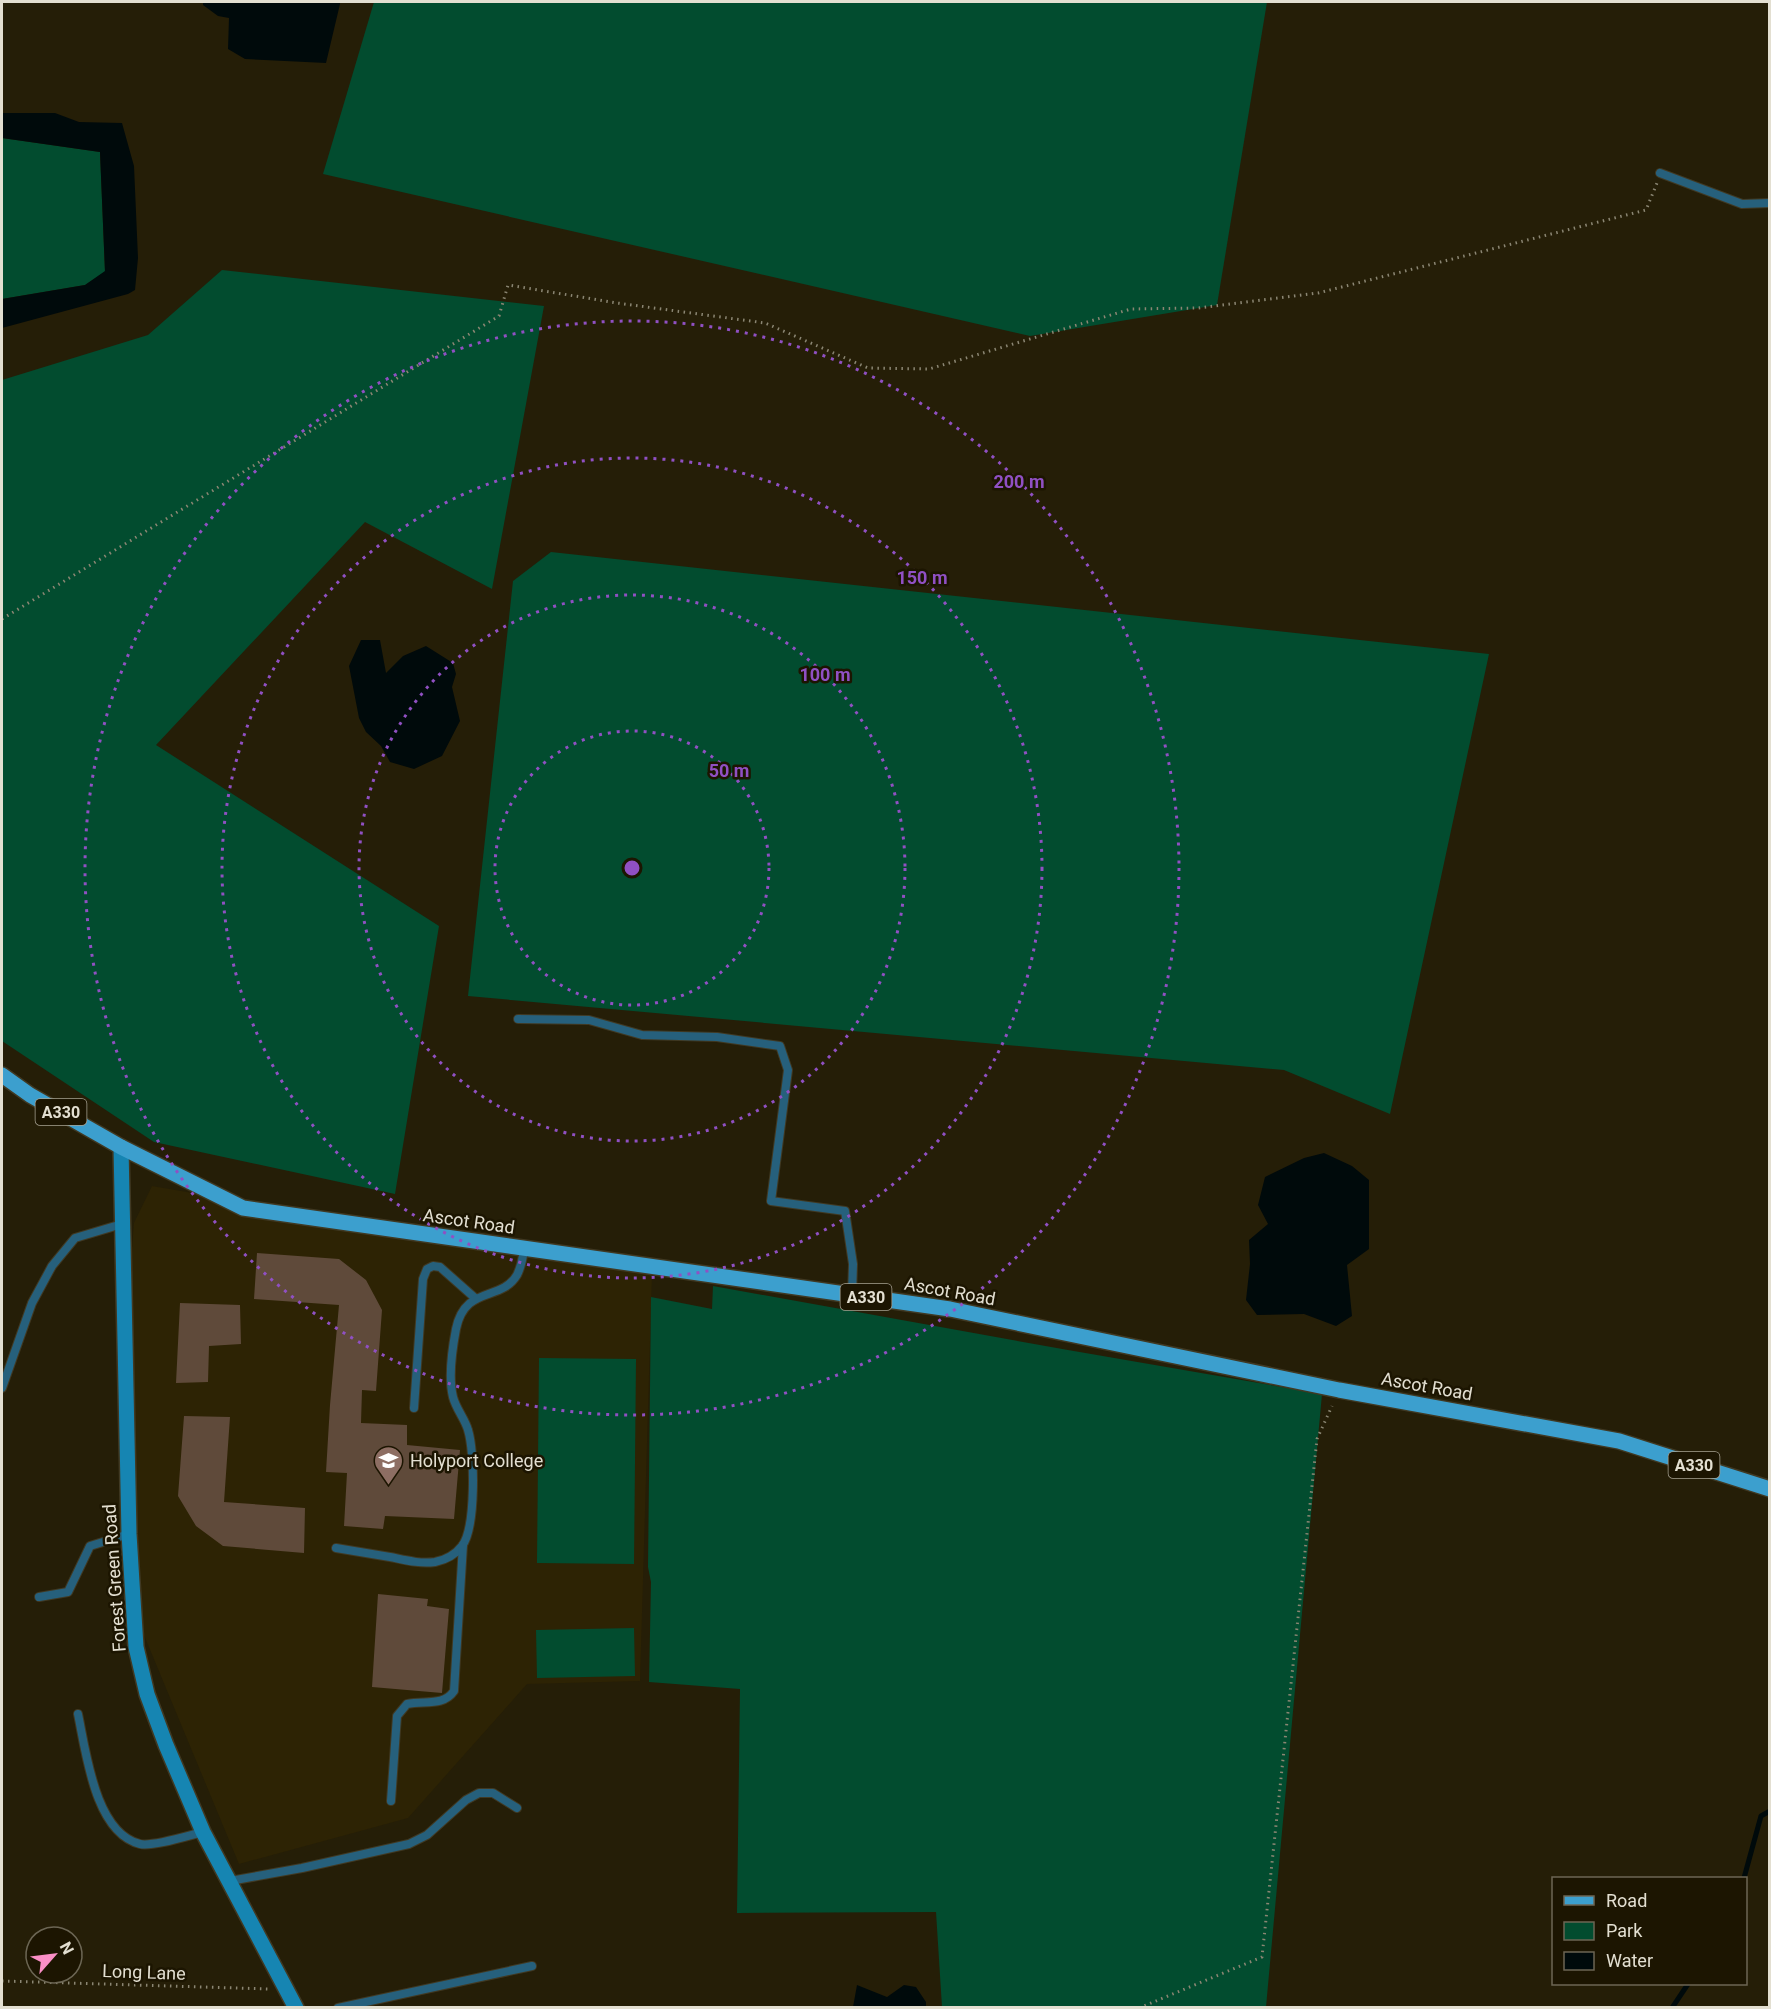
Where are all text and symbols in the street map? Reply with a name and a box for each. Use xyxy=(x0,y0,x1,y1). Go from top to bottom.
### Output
text: 200 m xyxy=(993,471,1045,492)
text: 150 m xyxy=(896,567,948,588)
text: 100 m xyxy=(799,664,851,685)
text: 50 m xyxy=(709,760,749,781)
centre of rings xyxy=(622,858,642,878)
road number: A330 xyxy=(36,1099,86,1125)
street label: Ascot Road xyxy=(422,1204,516,1238)
street label: Ascot Road xyxy=(903,1273,997,1309)
road number: A330 xyxy=(840,1284,892,1310)
street label: Ascot Road xyxy=(1380,1368,1474,1404)
school or university icon: Holyport College xyxy=(373,1444,405,1486)
place label: Holyport College xyxy=(410,1450,543,1471)
road number: A330 xyxy=(1668,1452,1720,1478)
street label: Forest Green Road xyxy=(98,1503,130,1653)
legend xyxy=(1552,1877,1747,1985)
text: Road xyxy=(1606,1890,1647,1911)
text: Park xyxy=(1606,1920,1643,1941)
north arrow xyxy=(24,1925,84,1985)
text: N xyxy=(56,1939,78,1958)
text: Water xyxy=(1606,1950,1653,1971)
street label: Long Lane xyxy=(102,1960,186,1984)

